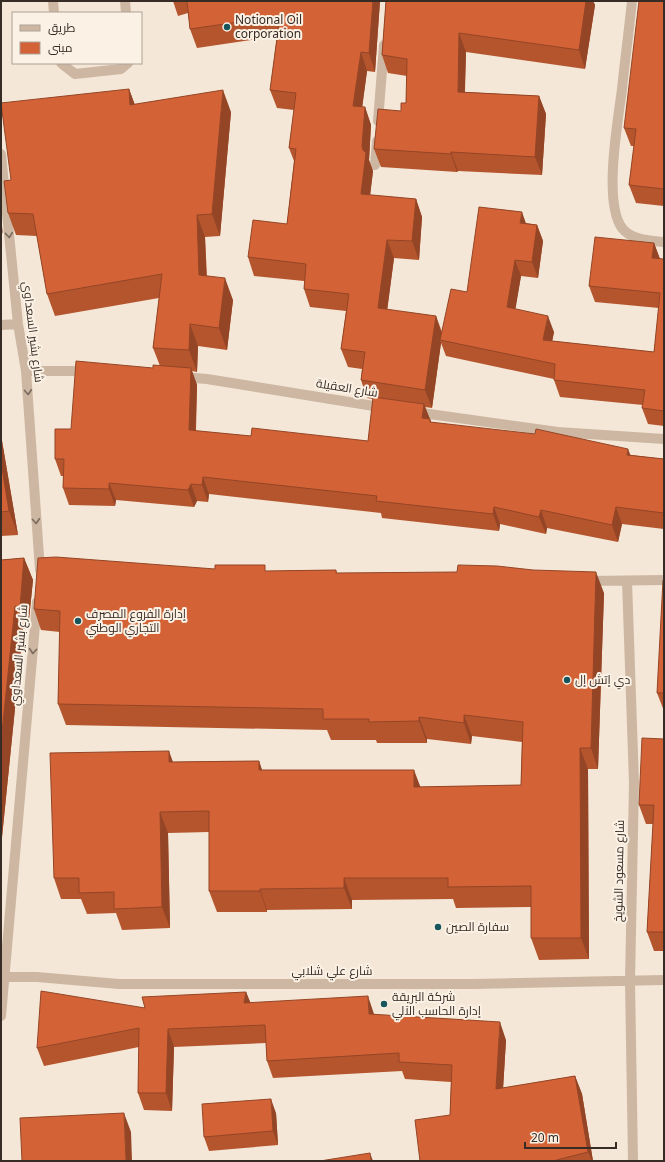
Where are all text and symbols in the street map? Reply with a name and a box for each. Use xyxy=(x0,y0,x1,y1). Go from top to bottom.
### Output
place label: Notional Oil corporation xyxy=(235,11,302,42)
legend xyxy=(12,12,142,64)
text: طريق xyxy=(48,19,76,36)
marker: Notional Oil corporation xyxy=(222,22,232,32)
text: مبنى xyxy=(48,39,73,56)
one-way arrow xyxy=(4,232,13,238)
street label: شارع بشير السعداوي xyxy=(17,281,48,384)
street label: شارع العقيلة xyxy=(315,374,379,401)
one-way arrow xyxy=(23,389,32,395)
one-way arrow xyxy=(32,518,41,524)
street label: شارع بشير السعداوي xyxy=(6,604,33,706)
place label: إدارة الفروع المصرف التجاري الوطني xyxy=(86,605,186,638)
marker: إدارة الفروع المصرف التجاري الوطني xyxy=(73,616,83,626)
one-way arrow xyxy=(28,648,37,654)
place label: دي إتش إل xyxy=(575,671,631,690)
marker: دي إتش إل xyxy=(562,675,572,685)
street label: شارع مسعود الشويخ xyxy=(609,820,628,922)
place label: سفارة الصين xyxy=(446,918,509,935)
marker: سفارة الصين xyxy=(433,922,443,932)
street label: شارع علي شلابي xyxy=(291,962,373,981)
place label: شركة البريقة إدارة الحاسب الآلي xyxy=(392,988,481,1021)
marker: شركة البريقة إدارة الحاسب الآلي xyxy=(379,999,389,1009)
scale bar xyxy=(525,1124,616,1150)
text: 20 m xyxy=(531,1129,559,1146)

